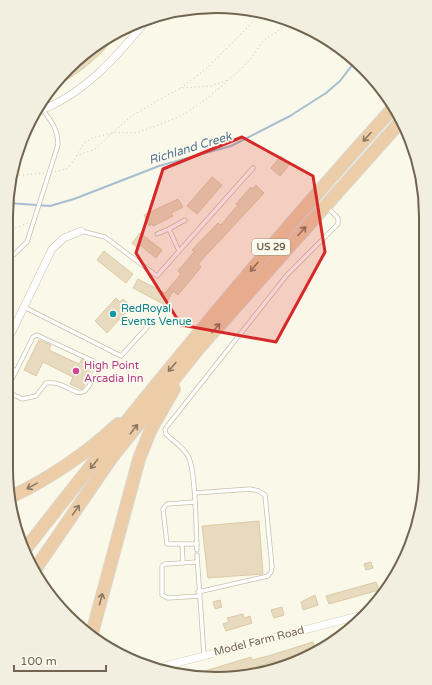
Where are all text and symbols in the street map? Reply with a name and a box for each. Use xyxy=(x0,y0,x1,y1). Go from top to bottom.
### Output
water label: Richland Creek xyxy=(147,128,234,167)
one-way arrow xyxy=(362,132,371,142)
one-way arrow xyxy=(298,225,307,236)
road number: US 29 xyxy=(252,239,290,255)
one-way arrow xyxy=(250,262,259,273)
place label: RedRoyal Events Venue xyxy=(121,302,192,328)
marker: RedRoyal Events Venue xyxy=(108,309,118,319)
one-way arrow xyxy=(212,323,221,334)
place label: High Point Arcadia Inn xyxy=(84,359,143,385)
one-way arrow xyxy=(167,362,176,373)
marker: High Point Arcadia Inn xyxy=(71,366,81,376)
one-way arrow xyxy=(130,424,139,435)
one-way arrow xyxy=(90,458,98,469)
one-way arrow xyxy=(26,483,38,491)
one-way arrow xyxy=(72,504,80,515)
one-way arrow xyxy=(97,593,105,606)
street label: Model Farm Road xyxy=(212,623,306,659)
scale bar xyxy=(14,647,106,673)
text: 100 m xyxy=(20,654,57,668)

